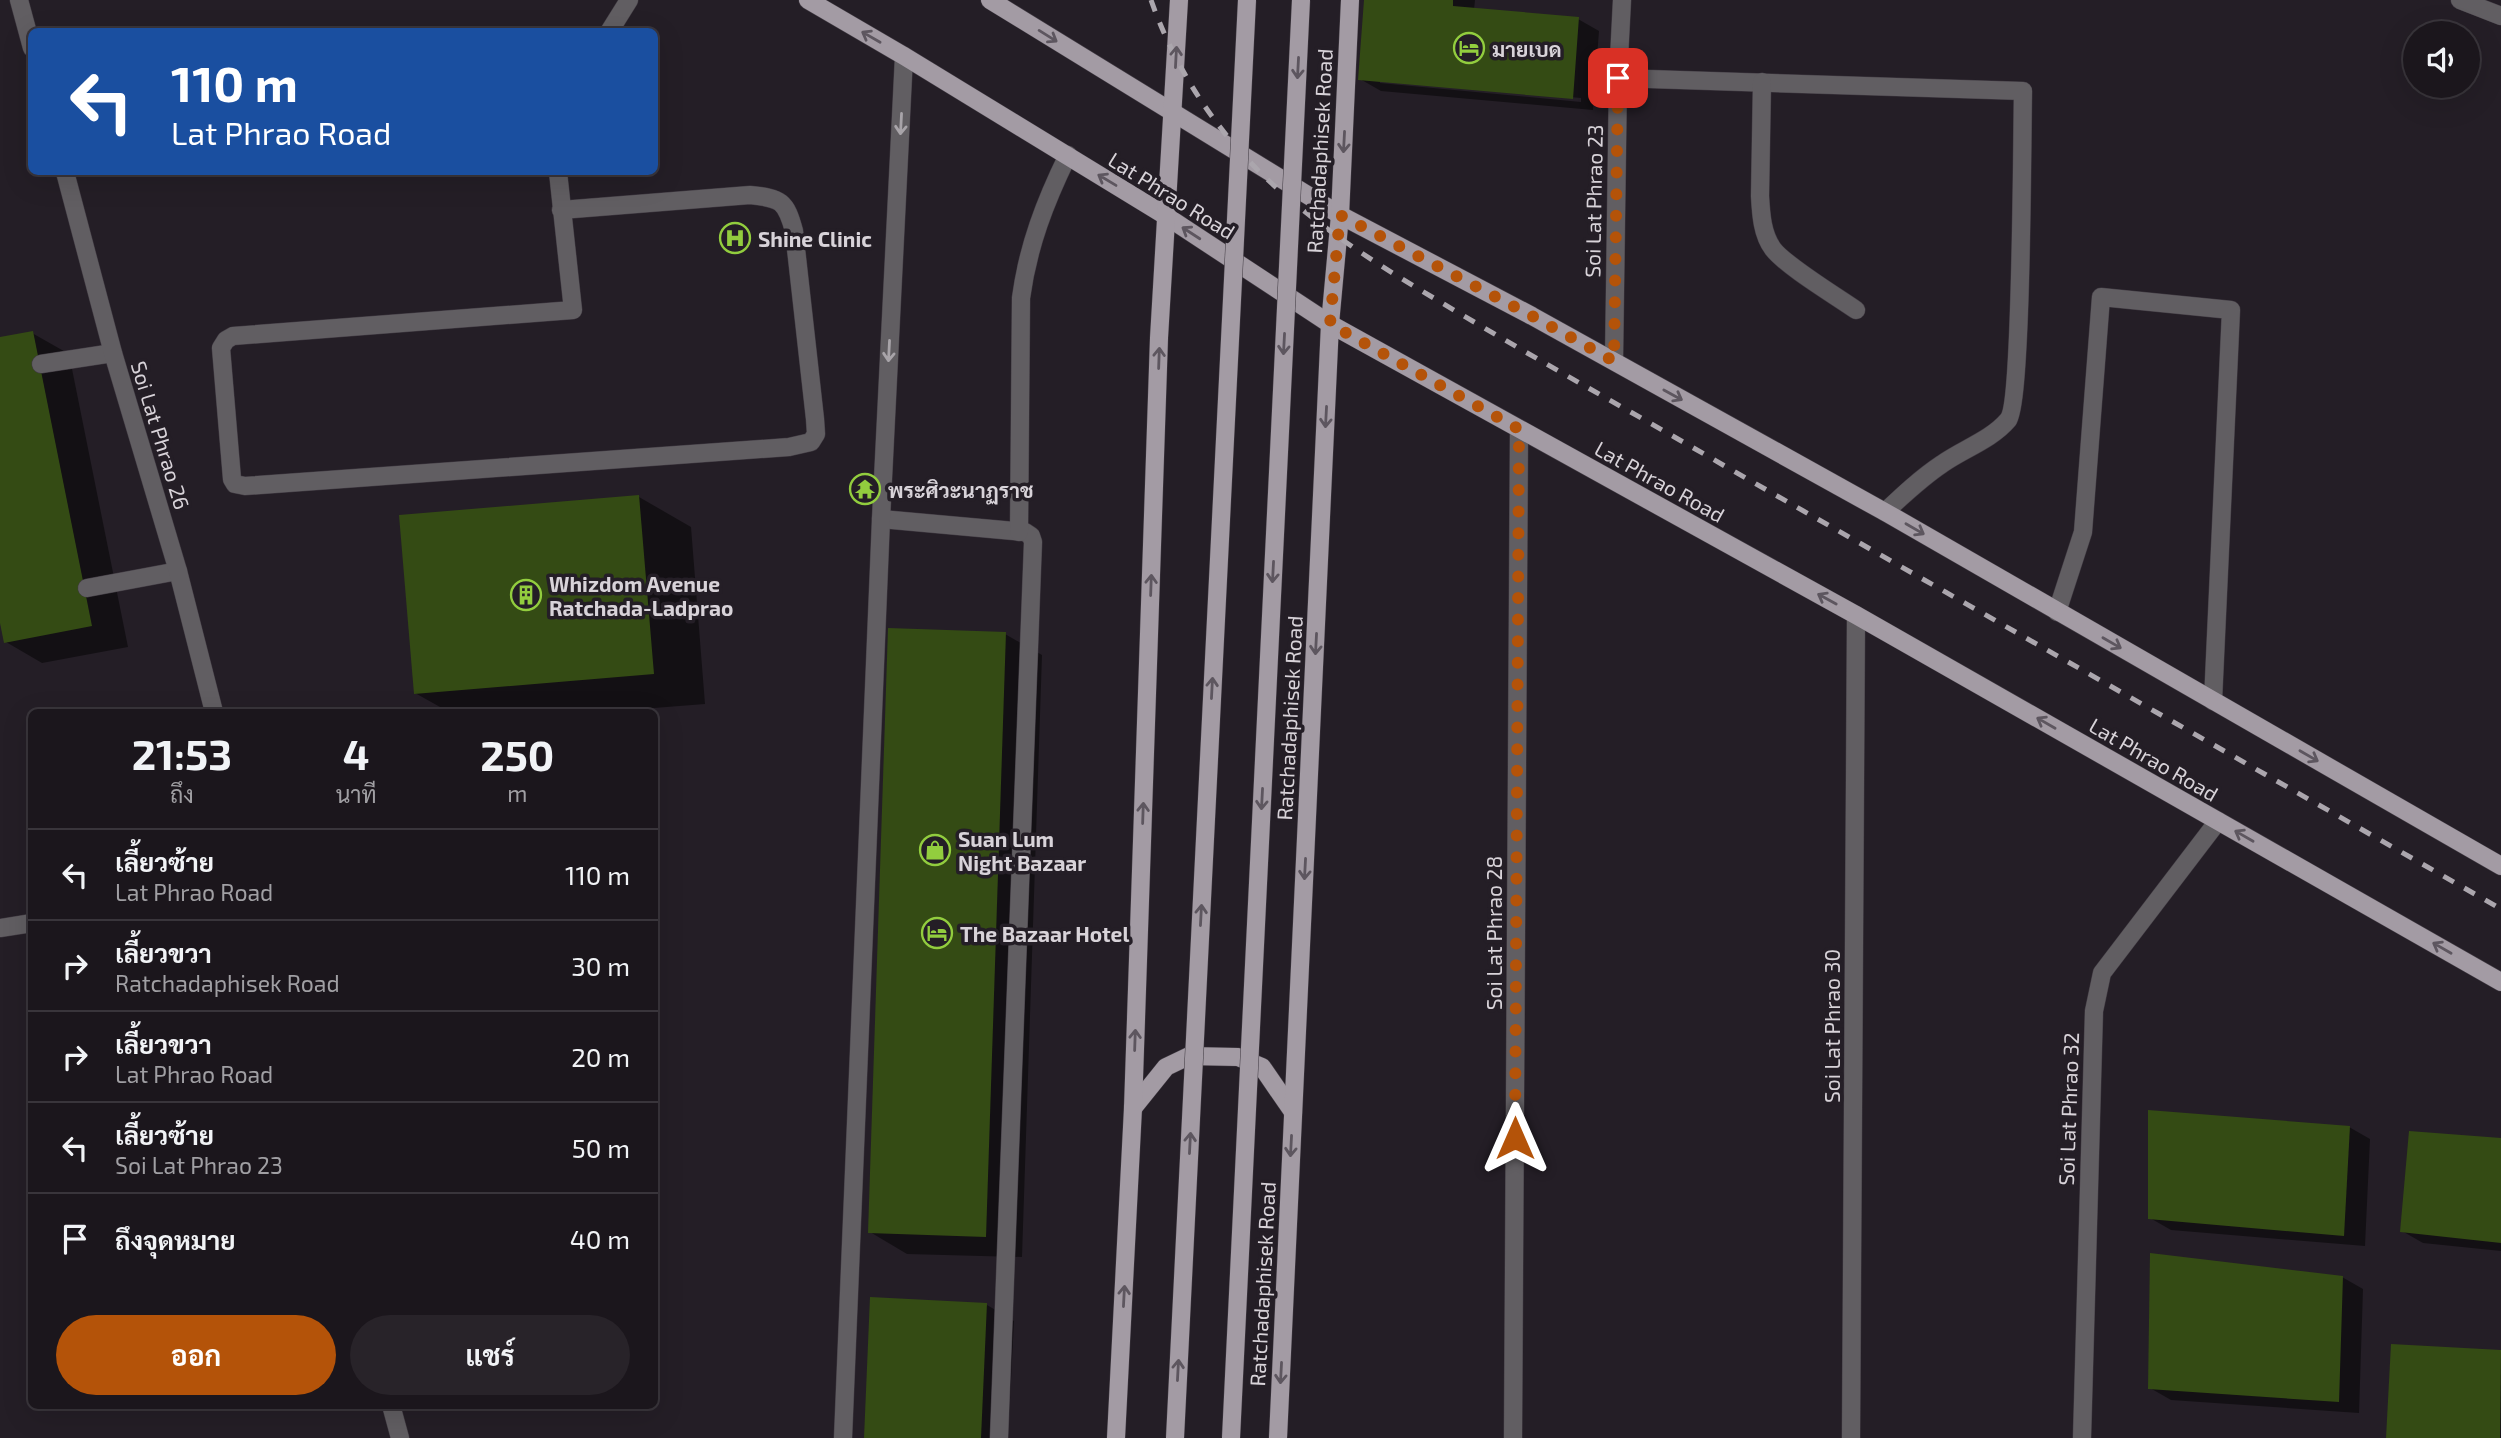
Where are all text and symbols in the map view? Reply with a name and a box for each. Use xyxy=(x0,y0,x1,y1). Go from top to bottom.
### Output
map controls xyxy=(2403,21,2480,98)
button: sound xyxy=(2403,21,2480,98)
one-way arrow xyxy=(862,30,882,44)
one-way arrow xyxy=(1038,30,1058,44)
hotel icon: มายเบด xyxy=(1452,31,1486,65)
place label: มายเบด xyxy=(1492,36,1562,61)
one-way arrow xyxy=(1169,46,1182,69)
street label: Ratchadaphisek Road xyxy=(1301,48,1337,254)
pin xyxy=(1588,48,1648,108)
text: 110 m xyxy=(171,53,298,112)
icon: left xyxy=(56,56,147,147)
one-way arrow xyxy=(1291,56,1304,79)
icon: arrive xyxy=(1599,59,1637,97)
one-way arrow xyxy=(894,112,907,135)
text: Lat Phrao Road xyxy=(171,113,391,151)
street label: Soi Lat Phrao 23 xyxy=(1579,124,1607,278)
one-way arrow xyxy=(1337,130,1350,153)
street label: Lat Phrao Road xyxy=(1104,146,1240,244)
one-way arrow xyxy=(1098,173,1118,187)
hospital icon: Shine Clinic xyxy=(718,221,752,255)
one-way arrow xyxy=(1182,225,1201,240)
place label: Shine Clinic xyxy=(758,226,872,251)
one-way arrow xyxy=(1278,333,1291,356)
one-way arrow xyxy=(883,339,896,362)
one-way arrow xyxy=(1152,347,1165,370)
street label: Soi Lat Phrao 26 xyxy=(127,358,195,512)
one-way arrow xyxy=(1663,388,1683,402)
one-way arrow xyxy=(1319,405,1332,428)
street label: Lat Phrao Road xyxy=(1591,435,1729,527)
temple icon: พระศิวะนาฏราช xyxy=(848,472,882,506)
place label: พระศิวะนาฏราช xyxy=(888,477,1034,505)
one-way arrow xyxy=(1904,523,1924,537)
one-way arrow xyxy=(1267,560,1280,583)
place label: Whizdom Avenue Ratchada-Ladprao xyxy=(549,571,733,620)
one-way arrow xyxy=(1144,574,1157,597)
building icon: Whizdom Avenue Ratchada-Ladprao xyxy=(509,578,543,612)
one-way arrow xyxy=(1817,592,1838,605)
street label: Ratchadaphisek Road xyxy=(1271,615,1307,821)
one-way arrow xyxy=(1309,632,1322,655)
one-way arrow xyxy=(2101,636,2121,650)
one-way arrow xyxy=(1206,677,1219,700)
street label: Lat Phrao Road xyxy=(2085,712,2223,806)
one-way arrow xyxy=(2037,716,2057,730)
text: 21:53 xyxy=(132,728,232,778)
text: 4 xyxy=(343,728,370,778)
text: 250 xyxy=(480,729,554,779)
one-way arrow xyxy=(2299,749,2319,763)
text: m xyxy=(507,779,527,807)
text: ถึง xyxy=(170,780,194,808)
text: นาที xyxy=(336,780,377,808)
one-way arrow xyxy=(1255,787,1268,810)
one-way arrow xyxy=(1136,801,1150,824)
place label: Suan Lum Night Bazaar xyxy=(958,826,1086,875)
one-way arrow xyxy=(2234,829,2255,842)
shop icon: Suan Lum Night Bazaar xyxy=(918,833,952,867)
text: เลี้ยวซ้าย xyxy=(115,846,214,877)
icon: left xyxy=(56,856,94,894)
street label: Soi Lat Phrao 28 xyxy=(1481,856,1506,1010)
one-way arrow xyxy=(1298,858,1311,880)
text: 110 m xyxy=(565,859,630,890)
text: Lat Phrao Road xyxy=(115,878,273,906)
one-way arrow xyxy=(1195,905,1208,927)
hotel icon: The Bazaar Hotel xyxy=(920,916,954,950)
place label: The Bazaar Hotel xyxy=(960,921,1129,946)
text: เลี้ยวขวา xyxy=(115,937,212,968)
one-way arrow xyxy=(2432,941,2452,955)
icon: right xyxy=(56,947,94,985)
street label: Soi Lat Phrao 30 xyxy=(1819,949,1844,1103)
text: 30 m xyxy=(571,950,630,981)
text: Ratchadaphisek Road xyxy=(115,969,340,997)
text: เลี้ยวขวา xyxy=(115,1028,212,1059)
one-way arrow xyxy=(1129,1029,1142,1052)
street label: Soi Lat Phrao 32 xyxy=(2053,1032,2083,1186)
icon: right xyxy=(56,1038,94,1076)
text: 20 m xyxy=(571,1041,630,1072)
text: Lat Phrao Road xyxy=(115,1060,273,1088)
position arrow xyxy=(1478,1101,1552,1175)
text: เลี้ยวซ้าย xyxy=(115,1119,214,1150)
icon: left xyxy=(56,1129,94,1167)
one-way arrow xyxy=(1183,1131,1196,1154)
text: 50 m xyxy=(572,1132,630,1163)
one-way arrow xyxy=(1285,1134,1298,1157)
text: Soi Lat Phrao 23 xyxy=(115,1151,283,1179)
street label: Ratchadaphisek Road xyxy=(1244,1181,1280,1387)
icon: arrive xyxy=(56,1220,94,1258)
text: 40 m xyxy=(570,1223,630,1254)
text: ถึงจุดหมาย xyxy=(115,1224,236,1255)
one-way arrow xyxy=(1117,1285,1130,1308)
button: ออก xyxy=(56,1315,336,1395)
button: แชร์ xyxy=(350,1315,630,1395)
one-way arrow xyxy=(1172,1359,1185,1382)
one-way arrow xyxy=(1274,1361,1287,1384)

